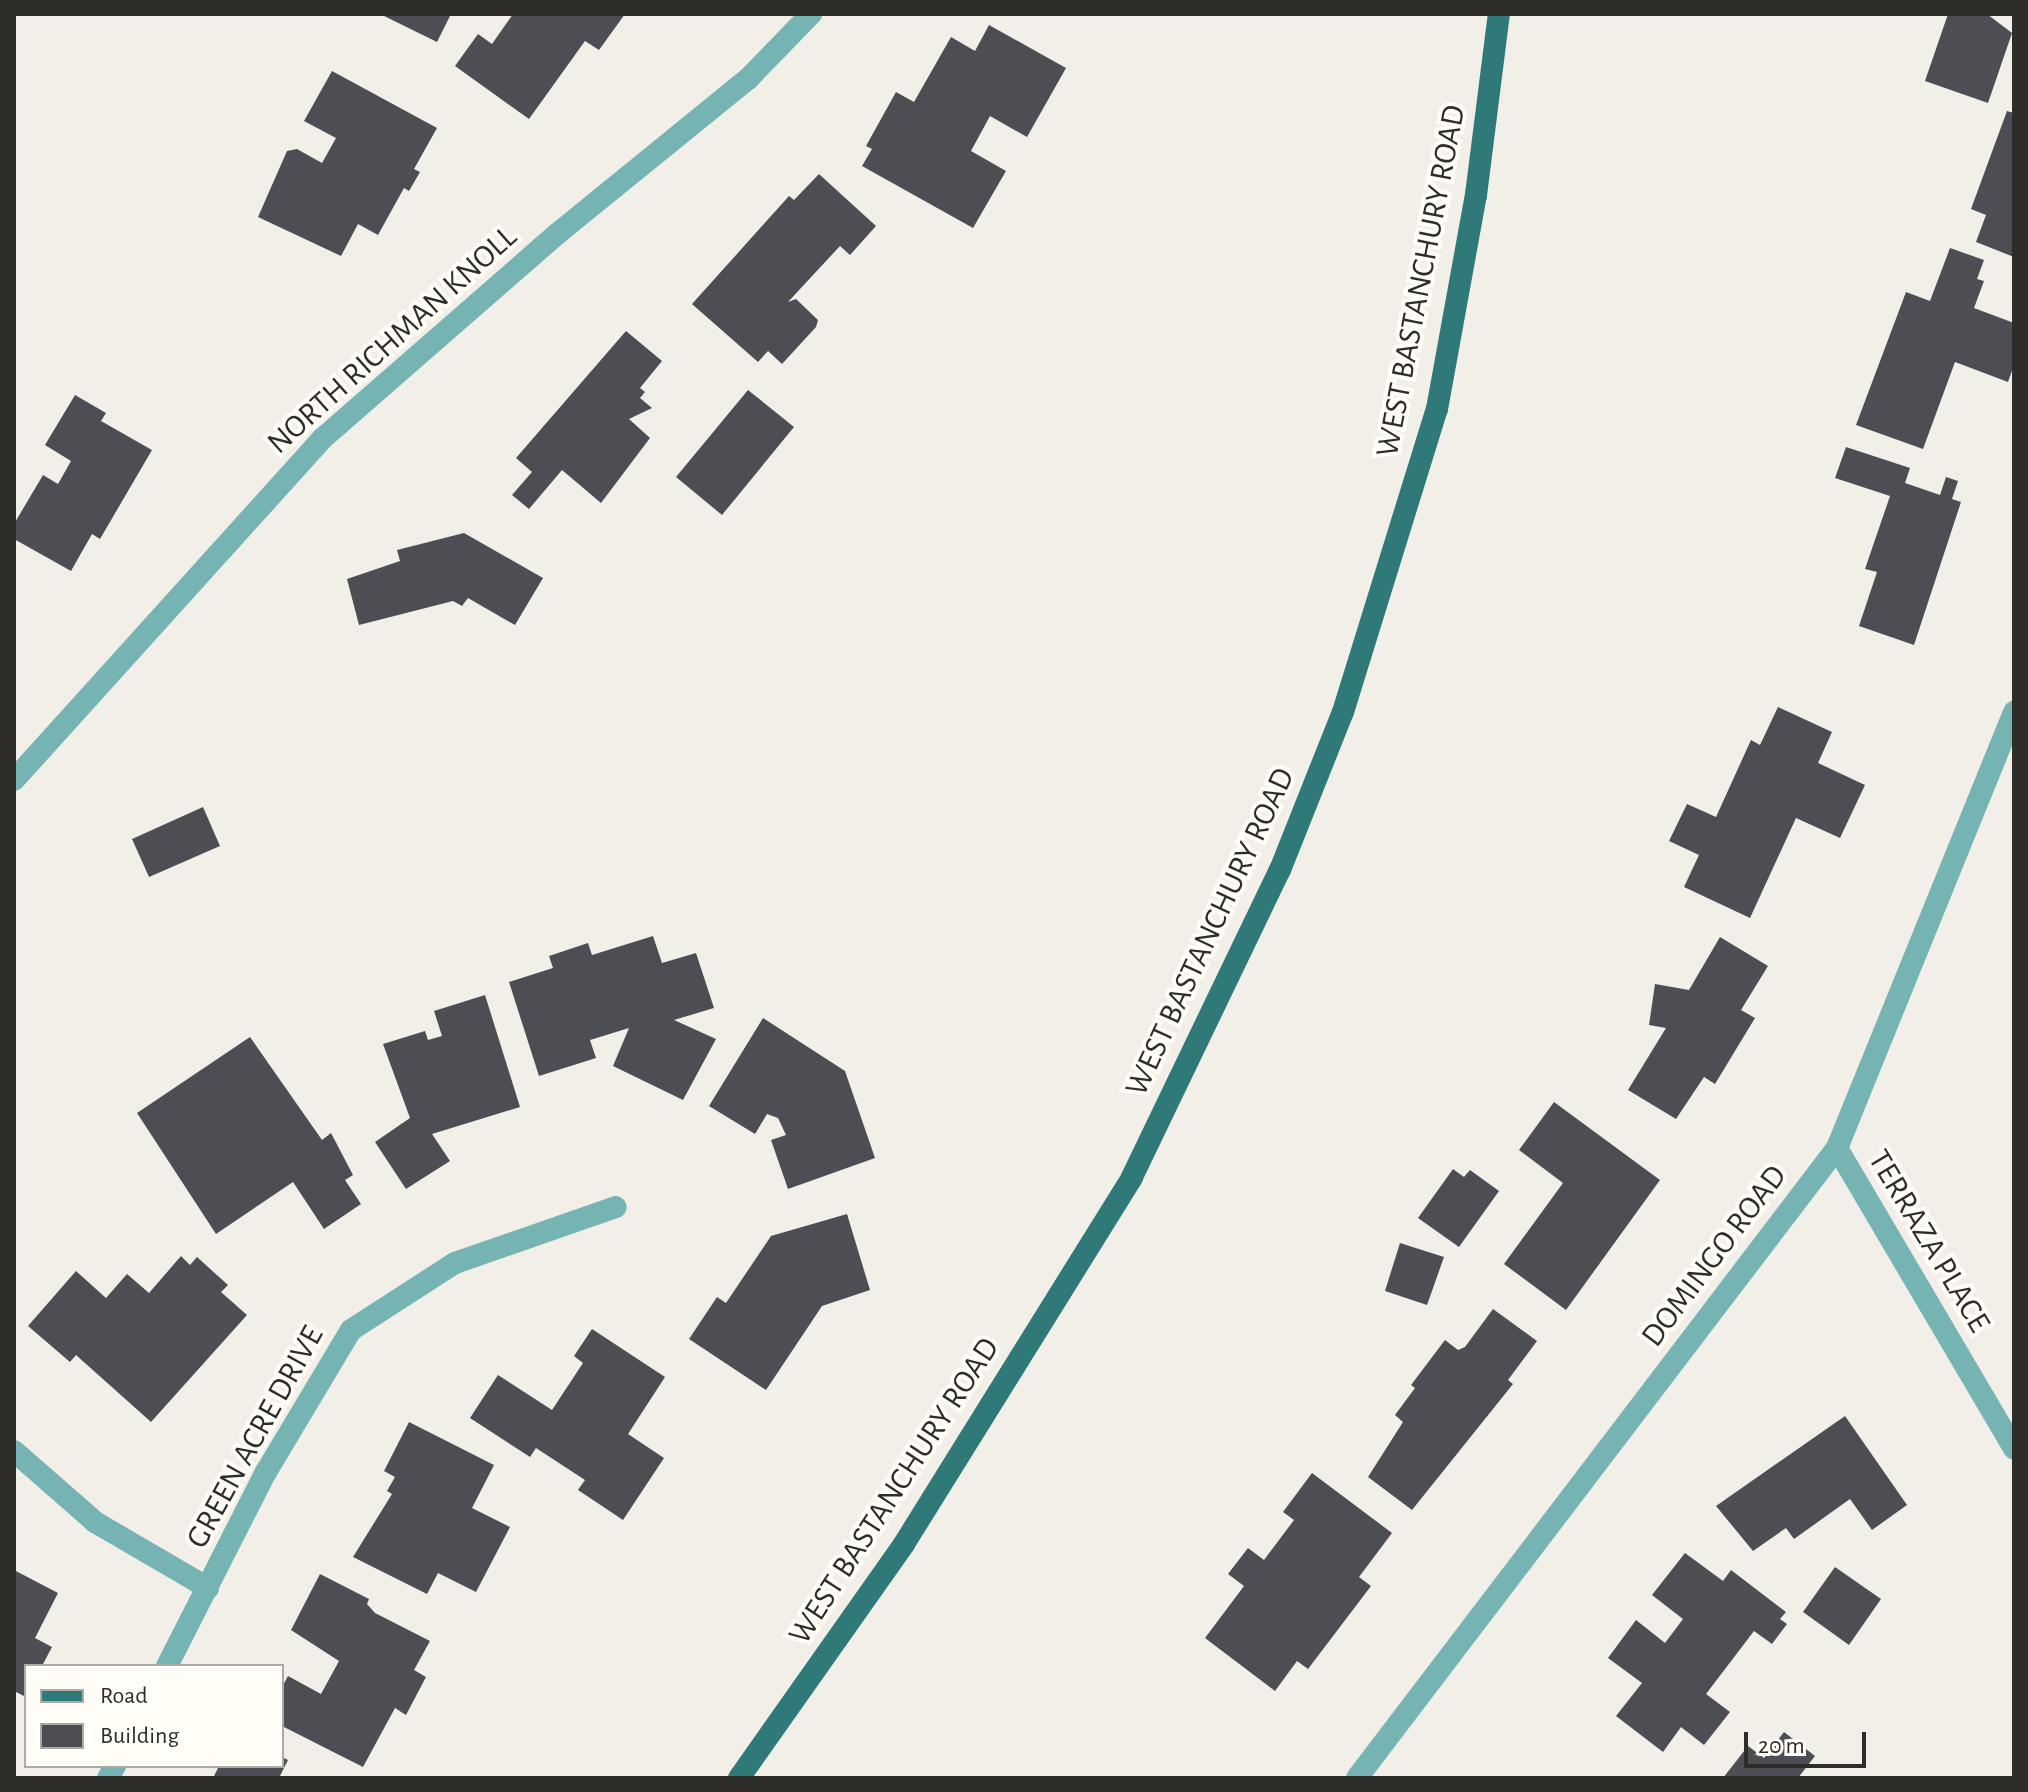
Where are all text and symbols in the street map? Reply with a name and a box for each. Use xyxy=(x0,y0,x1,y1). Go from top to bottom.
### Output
street label: WEST BASTANCHURY ROAD xyxy=(1368,102,1474,460)
street label: NORTH RICHMAN KNOLL xyxy=(260,218,524,462)
street label: WEST BASTANCHURY ROAD xyxy=(1117,762,1303,1102)
street label: TERRAZA PLACE xyxy=(1860,1143,1998,1339)
street label: DOMINGO ROAD xyxy=(1633,1158,1795,1354)
street label: GREEN ACRE DRIVE xyxy=(178,1319,332,1555)
street label: WEST BASTANCHURY ROAD xyxy=(781,1331,1007,1651)
legend xyxy=(24,1664,284,1768)
text: Road xyxy=(100,1684,148,1708)
scale bar xyxy=(1748,1716,1870,1766)
text: Building xyxy=(100,1724,179,1748)
text: 20 m xyxy=(1758,1734,1805,1758)

